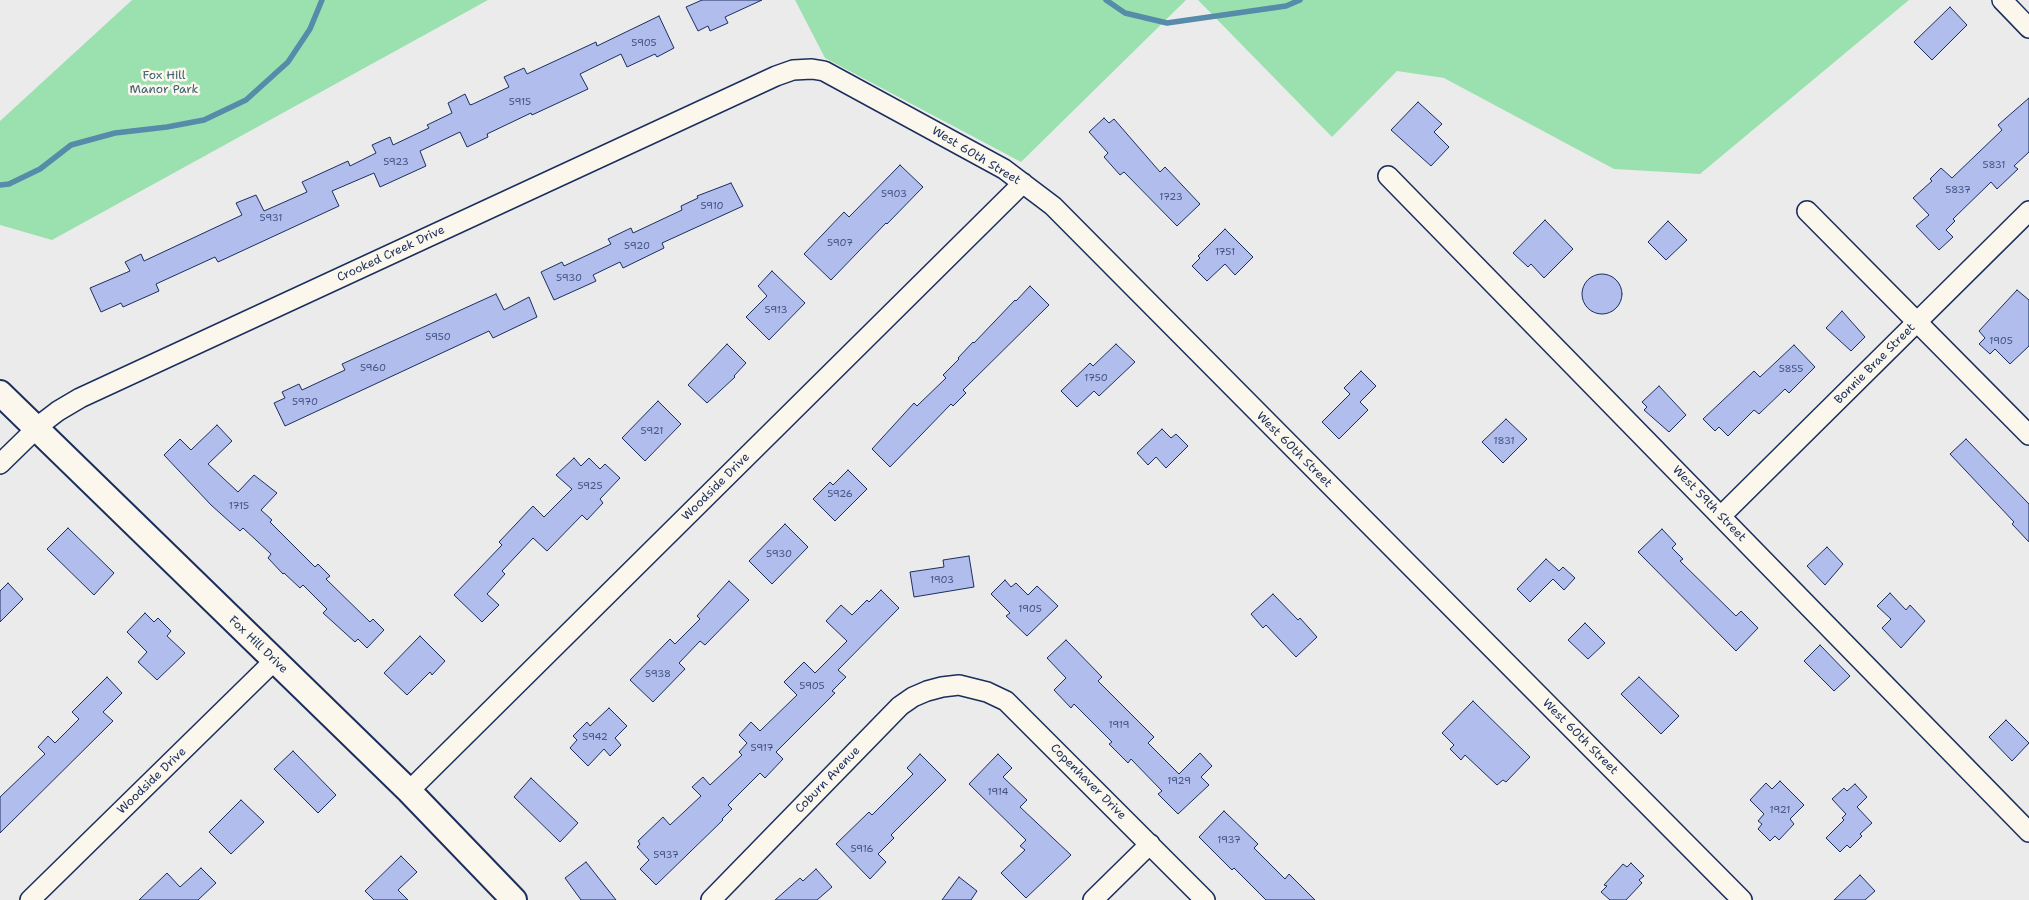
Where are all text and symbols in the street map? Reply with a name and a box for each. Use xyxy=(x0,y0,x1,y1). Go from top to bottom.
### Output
house number: 5905 xyxy=(631,37,657,49)
park label: Fox Hill Manor Park xyxy=(130,69,198,97)
house number: 5915 xyxy=(509,96,531,108)
street label: West 60th Street xyxy=(929,124,1023,188)
house number: 5923 xyxy=(383,156,409,168)
house number: 5831 xyxy=(1983,159,2005,171)
house number: 5837 xyxy=(1945,184,1971,196)
house number: 5903 xyxy=(881,188,907,200)
house number: 1723 xyxy=(1159,191,1183,203)
house number: 5910 xyxy=(700,200,724,212)
house number: 5931 xyxy=(260,212,282,224)
street label: Crooked Creek Drive xyxy=(335,223,447,285)
house number: 5907 xyxy=(827,237,853,249)
house number: 5920 xyxy=(624,240,650,252)
house number: 1751 xyxy=(1215,246,1235,258)
house number: 5930 xyxy=(556,272,582,284)
house number: 5913 xyxy=(764,304,788,316)
street label: Bonnie Brae Street xyxy=(1832,321,1918,407)
house number: 5950 xyxy=(425,331,451,343)
house number: 1905 xyxy=(1989,335,2013,347)
house number: 5960 xyxy=(360,362,386,374)
house number: 5855 xyxy=(1779,363,1803,375)
house number: 1750 xyxy=(1084,372,1108,384)
house number: 5970 xyxy=(292,396,318,408)
street label: West 60th Street xyxy=(1253,409,1335,491)
house number: 5921 xyxy=(641,425,663,437)
house number: 1831 xyxy=(1493,435,1515,447)
street label: Woodside Drive xyxy=(679,450,753,524)
street label: West 59th Street xyxy=(1669,463,1749,545)
house number: 5925 xyxy=(577,480,603,492)
house number: 5926 xyxy=(827,488,853,500)
house number: 1715 xyxy=(229,500,249,512)
house number: 5930 xyxy=(766,548,792,560)
house number: 1903 xyxy=(930,574,954,586)
house number: 1905 xyxy=(1018,603,1042,615)
street label: Fox Hill Drive xyxy=(225,613,291,677)
house number: 5938 xyxy=(645,668,671,680)
house number: 5905 xyxy=(799,680,825,692)
street label: West 60th Street xyxy=(1539,696,1621,778)
house number: 1919 xyxy=(1108,719,1130,731)
house number: 5942 xyxy=(582,731,608,743)
street label: Copenhaver Drive xyxy=(1047,741,1129,823)
house number: 5917 xyxy=(751,742,773,754)
street label: Coburn Avenue xyxy=(793,744,863,816)
street label: Woodside Drive xyxy=(115,745,189,817)
house number: 1929 xyxy=(1167,775,1191,787)
house number: 1914 xyxy=(987,786,1009,798)
house number: 1921 xyxy=(1770,804,1790,816)
house number: 1937 xyxy=(1217,834,1241,846)
house number: 5916 xyxy=(850,843,874,855)
house number: 5937 xyxy=(653,849,679,861)

